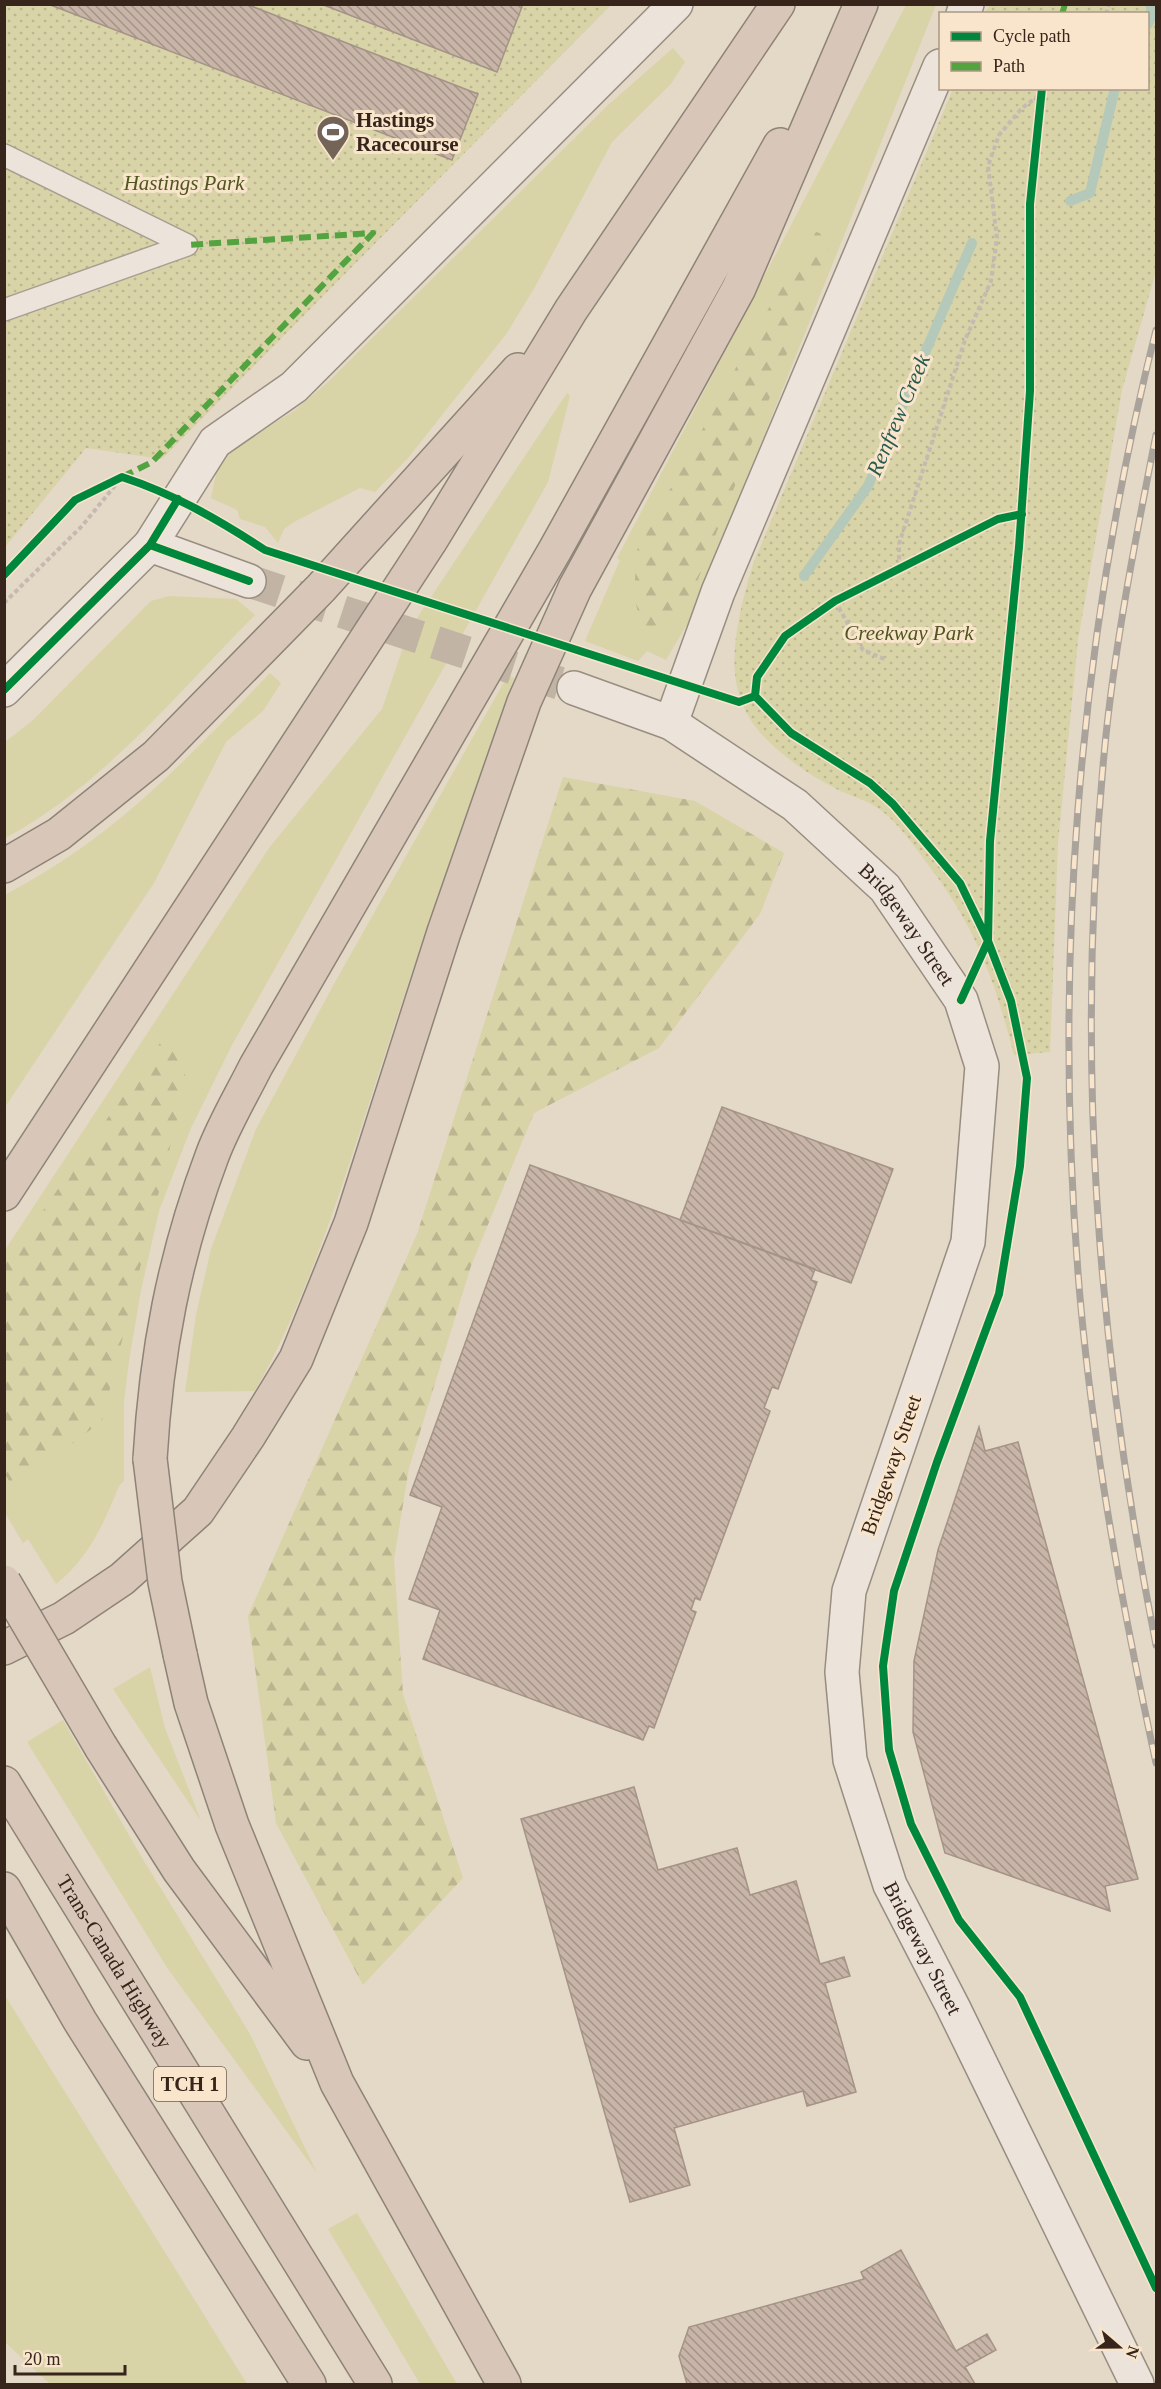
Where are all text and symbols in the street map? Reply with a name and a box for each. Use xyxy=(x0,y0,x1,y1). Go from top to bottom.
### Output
legend xyxy=(939,12,1149,90)
text: Cycle path xyxy=(993,26,1070,46)
text: Path xyxy=(993,56,1025,76)
place label: Hastings Racecourse xyxy=(356,108,459,156)
sports icon: Hastings Racecourse xyxy=(315,114,351,161)
park label: Hastings Park xyxy=(123,171,245,195)
water label: Renfrew Creek xyxy=(861,349,935,481)
park label: Creekway Park xyxy=(844,621,974,645)
street label: Bridgeway Street xyxy=(854,858,960,990)
street label: Bridgeway Street xyxy=(856,1392,926,1538)
street label: Trans-Canada Highway xyxy=(52,1871,177,2053)
street label: Bridgeway Street xyxy=(878,1877,967,2019)
road number: TCH 1 xyxy=(154,2067,226,2101)
north arrow xyxy=(1089,2317,1149,2377)
scale bar xyxy=(15,2338,124,2376)
text: N xyxy=(1123,2344,1143,2361)
text: 20 m xyxy=(24,2349,61,2369)

